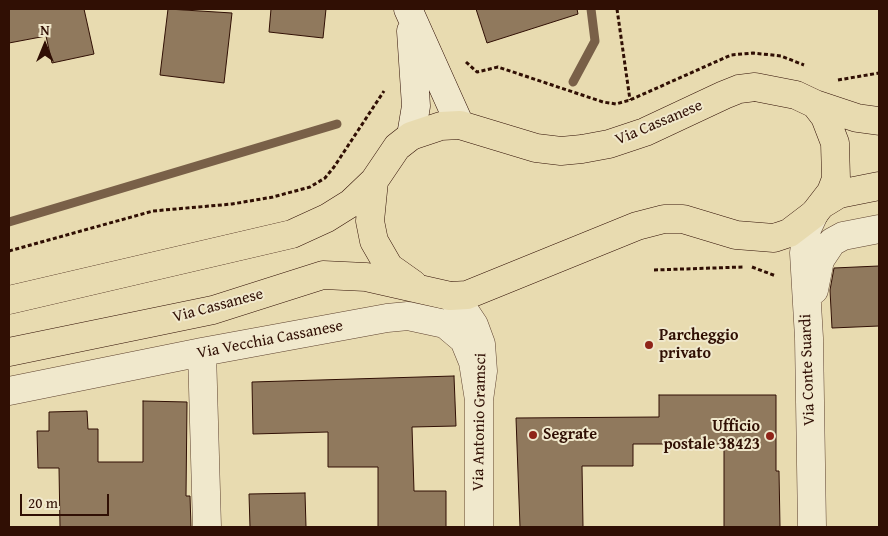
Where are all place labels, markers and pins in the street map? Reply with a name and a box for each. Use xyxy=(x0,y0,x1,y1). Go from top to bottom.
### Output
place label: Parcheggio privato xyxy=(659,326,738,364)
marker: Parcheggio privato xyxy=(643,339,655,351)
place label: Ufficio postale 38423 xyxy=(663,417,760,455)
place label: Segrate xyxy=(543,425,597,445)
marker: Segrate xyxy=(527,429,539,441)
marker: Ufficio postale 38423 xyxy=(764,430,776,442)

